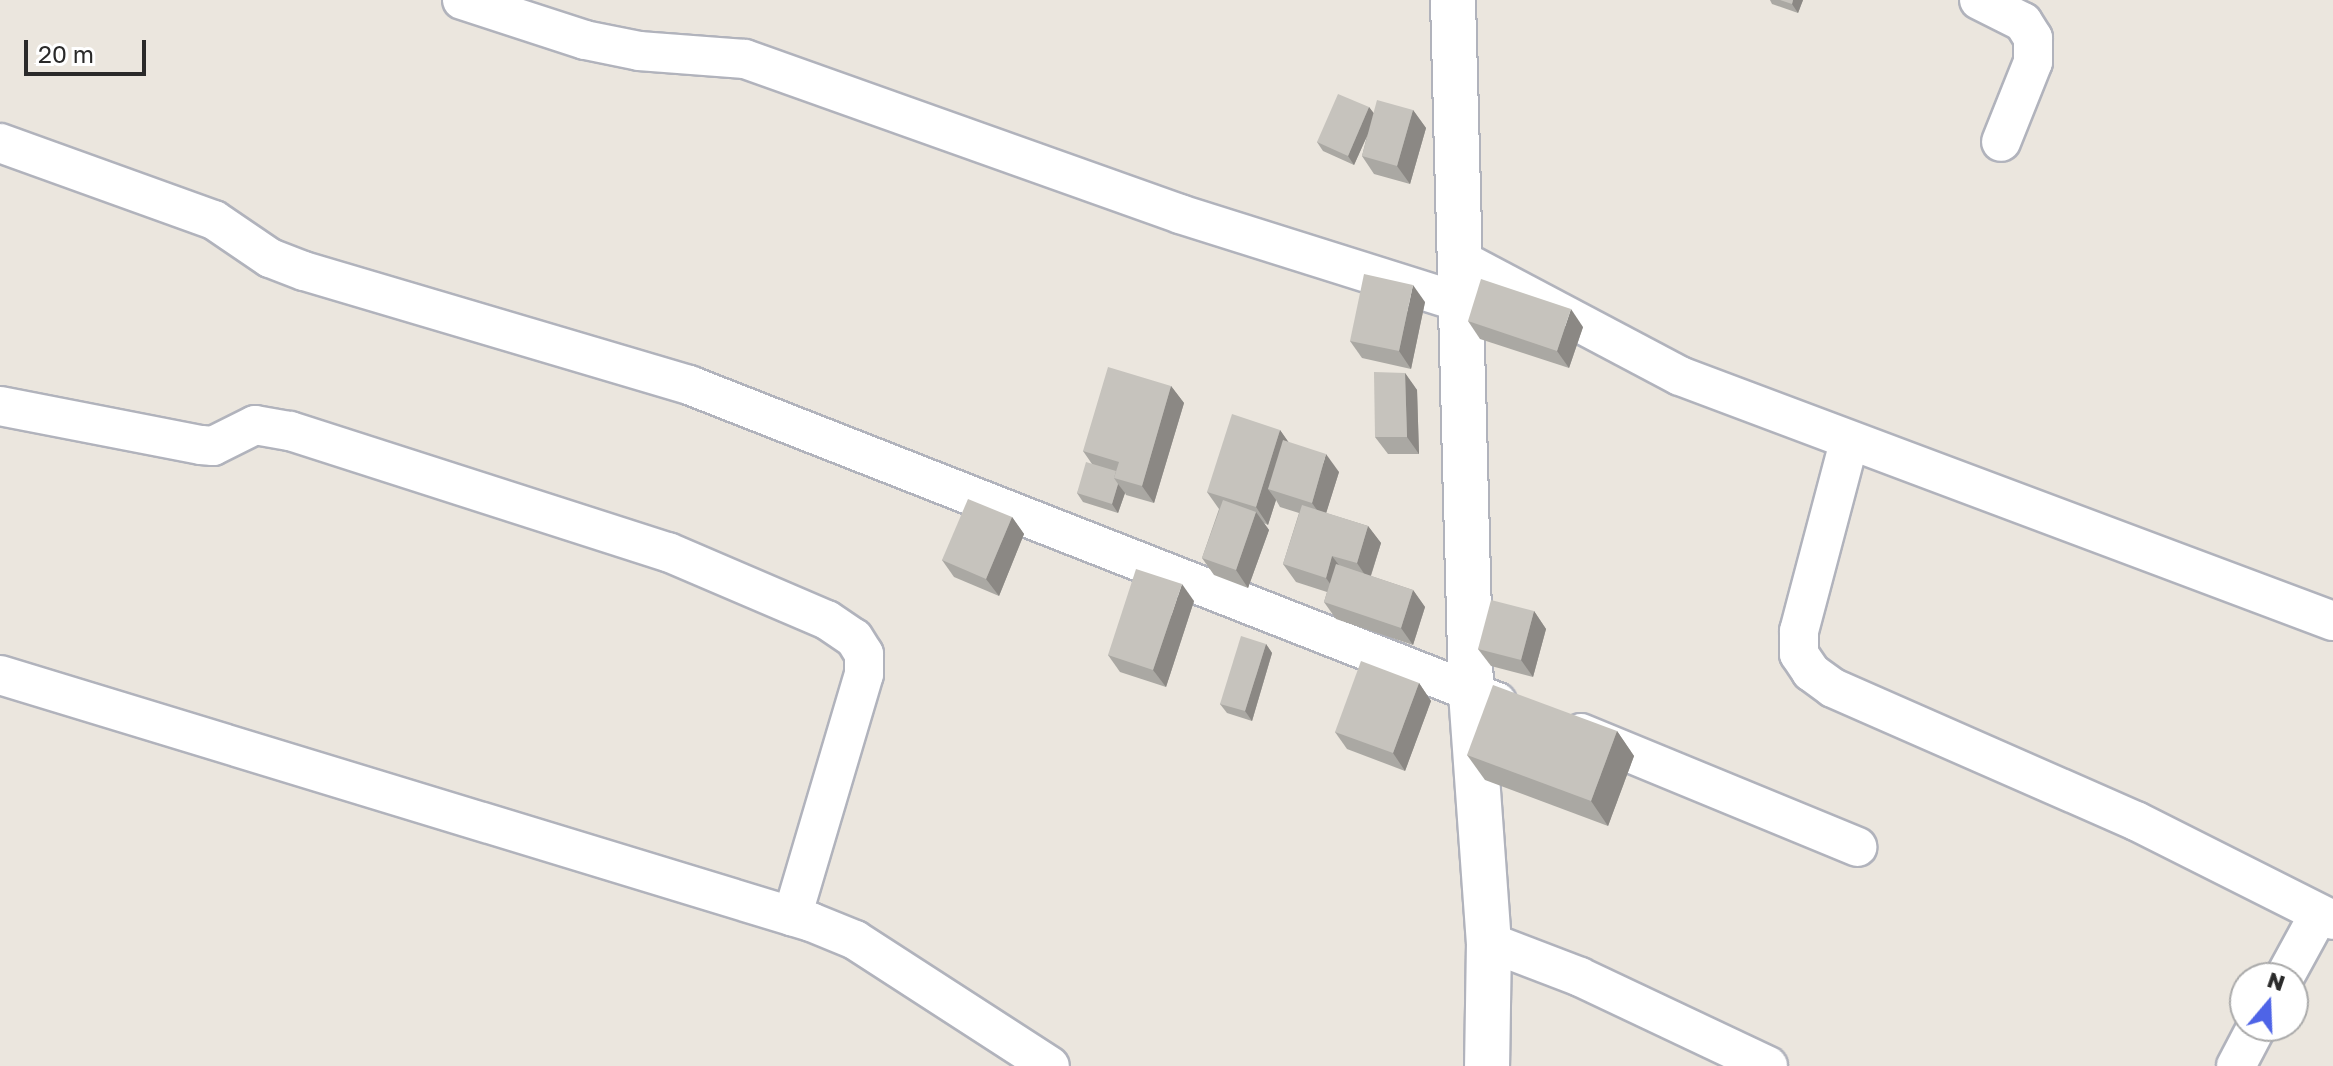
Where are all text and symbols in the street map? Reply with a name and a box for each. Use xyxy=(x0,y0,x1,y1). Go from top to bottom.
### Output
scale bar xyxy=(28,24,150,74)
text: 20 m xyxy=(38,39,94,68)
north arrow xyxy=(2229,962,2309,1042)
text: N xyxy=(2264,965,2289,996)

